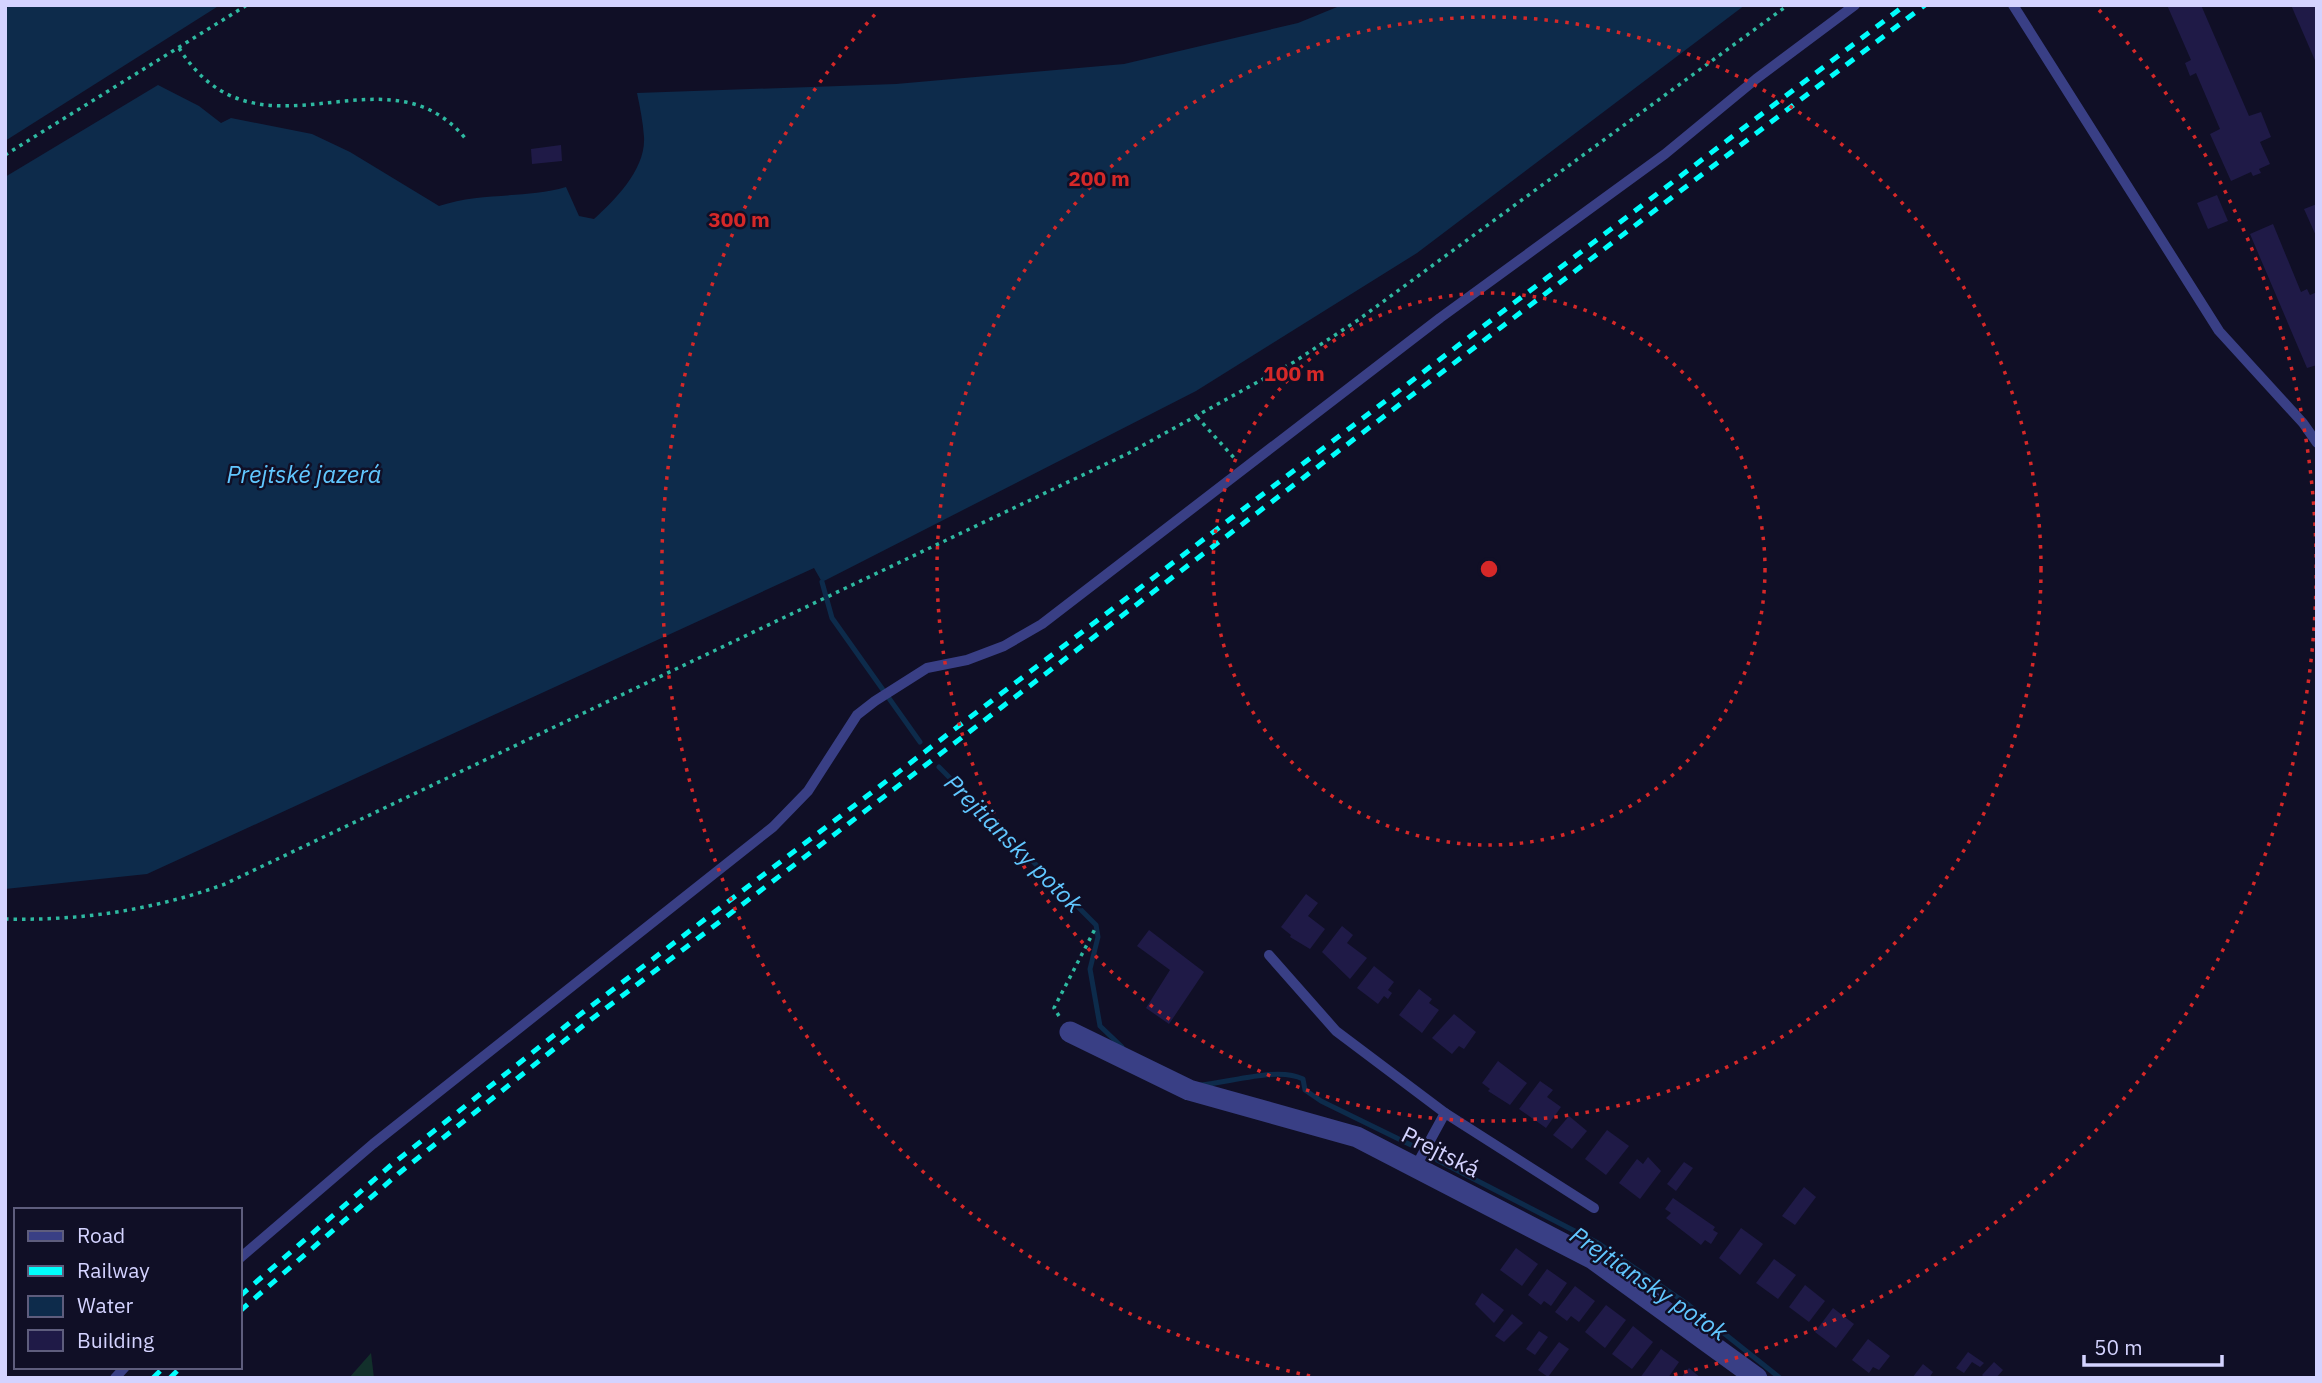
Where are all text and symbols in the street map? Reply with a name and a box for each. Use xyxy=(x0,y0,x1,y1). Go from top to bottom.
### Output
text: 200 m xyxy=(1068,164,1130,192)
text: 300 m xyxy=(708,205,770,233)
text: 100 m xyxy=(1263,359,1325,387)
water label: Prejtské jazerá xyxy=(226,458,382,490)
centre of rings xyxy=(1477,557,1501,581)
water label: Prejtiansky potok xyxy=(938,767,1091,920)
street label: Prejtská xyxy=(1397,1119,1485,1183)
legend xyxy=(14,1208,242,1369)
water label: Prejtiansky potok xyxy=(1564,1218,1734,1348)
text: Road xyxy=(77,1221,125,1249)
text: Railway xyxy=(77,1256,150,1284)
text: Water xyxy=(77,1291,134,1319)
scale bar xyxy=(2084,1324,2222,1368)
text: Building xyxy=(77,1326,154,1354)
text: 50 m xyxy=(2094,1333,2143,1361)

